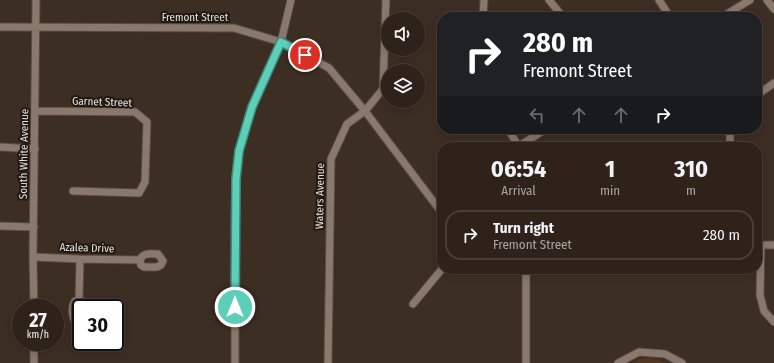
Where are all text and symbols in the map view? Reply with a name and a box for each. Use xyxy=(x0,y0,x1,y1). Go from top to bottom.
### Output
street label: Fremont Street xyxy=(162,11,229,24)
map controls xyxy=(381,12,425,108)
button: sound xyxy=(381,12,425,56)
text: 280 m xyxy=(523,26,593,59)
icon: right xyxy=(457,28,509,80)
pin xyxy=(288,38,322,72)
icon: arrive xyxy=(294,44,316,66)
text: Fremont Street xyxy=(523,60,632,82)
button: layers xyxy=(381,64,425,108)
street label: Garnet Street xyxy=(72,94,133,110)
icon: left xyxy=(526,104,548,126)
icon: ahead xyxy=(568,104,590,126)
icon: ahead xyxy=(610,104,632,126)
icon: right xyxy=(652,104,674,126)
street label: South White Avenue xyxy=(17,109,31,199)
text: 06:54 xyxy=(491,155,546,183)
text: 1 xyxy=(605,155,615,183)
text: 310 xyxy=(674,155,708,183)
street label: Waters Avenue xyxy=(313,163,327,229)
text: Arrival xyxy=(501,183,536,198)
text: min xyxy=(600,183,620,198)
text: m xyxy=(686,183,696,198)
text: Turn right xyxy=(493,219,554,237)
icon: right xyxy=(459,224,481,246)
text: 280 m xyxy=(703,226,740,244)
text: Fremont Street xyxy=(493,237,572,252)
street label: Azalea Drive xyxy=(59,241,115,255)
position arrow xyxy=(214,286,256,328)
speed limit sign: 30 xyxy=(72,299,124,351)
text: 27 xyxy=(29,308,47,332)
text: km/h xyxy=(27,329,49,341)

